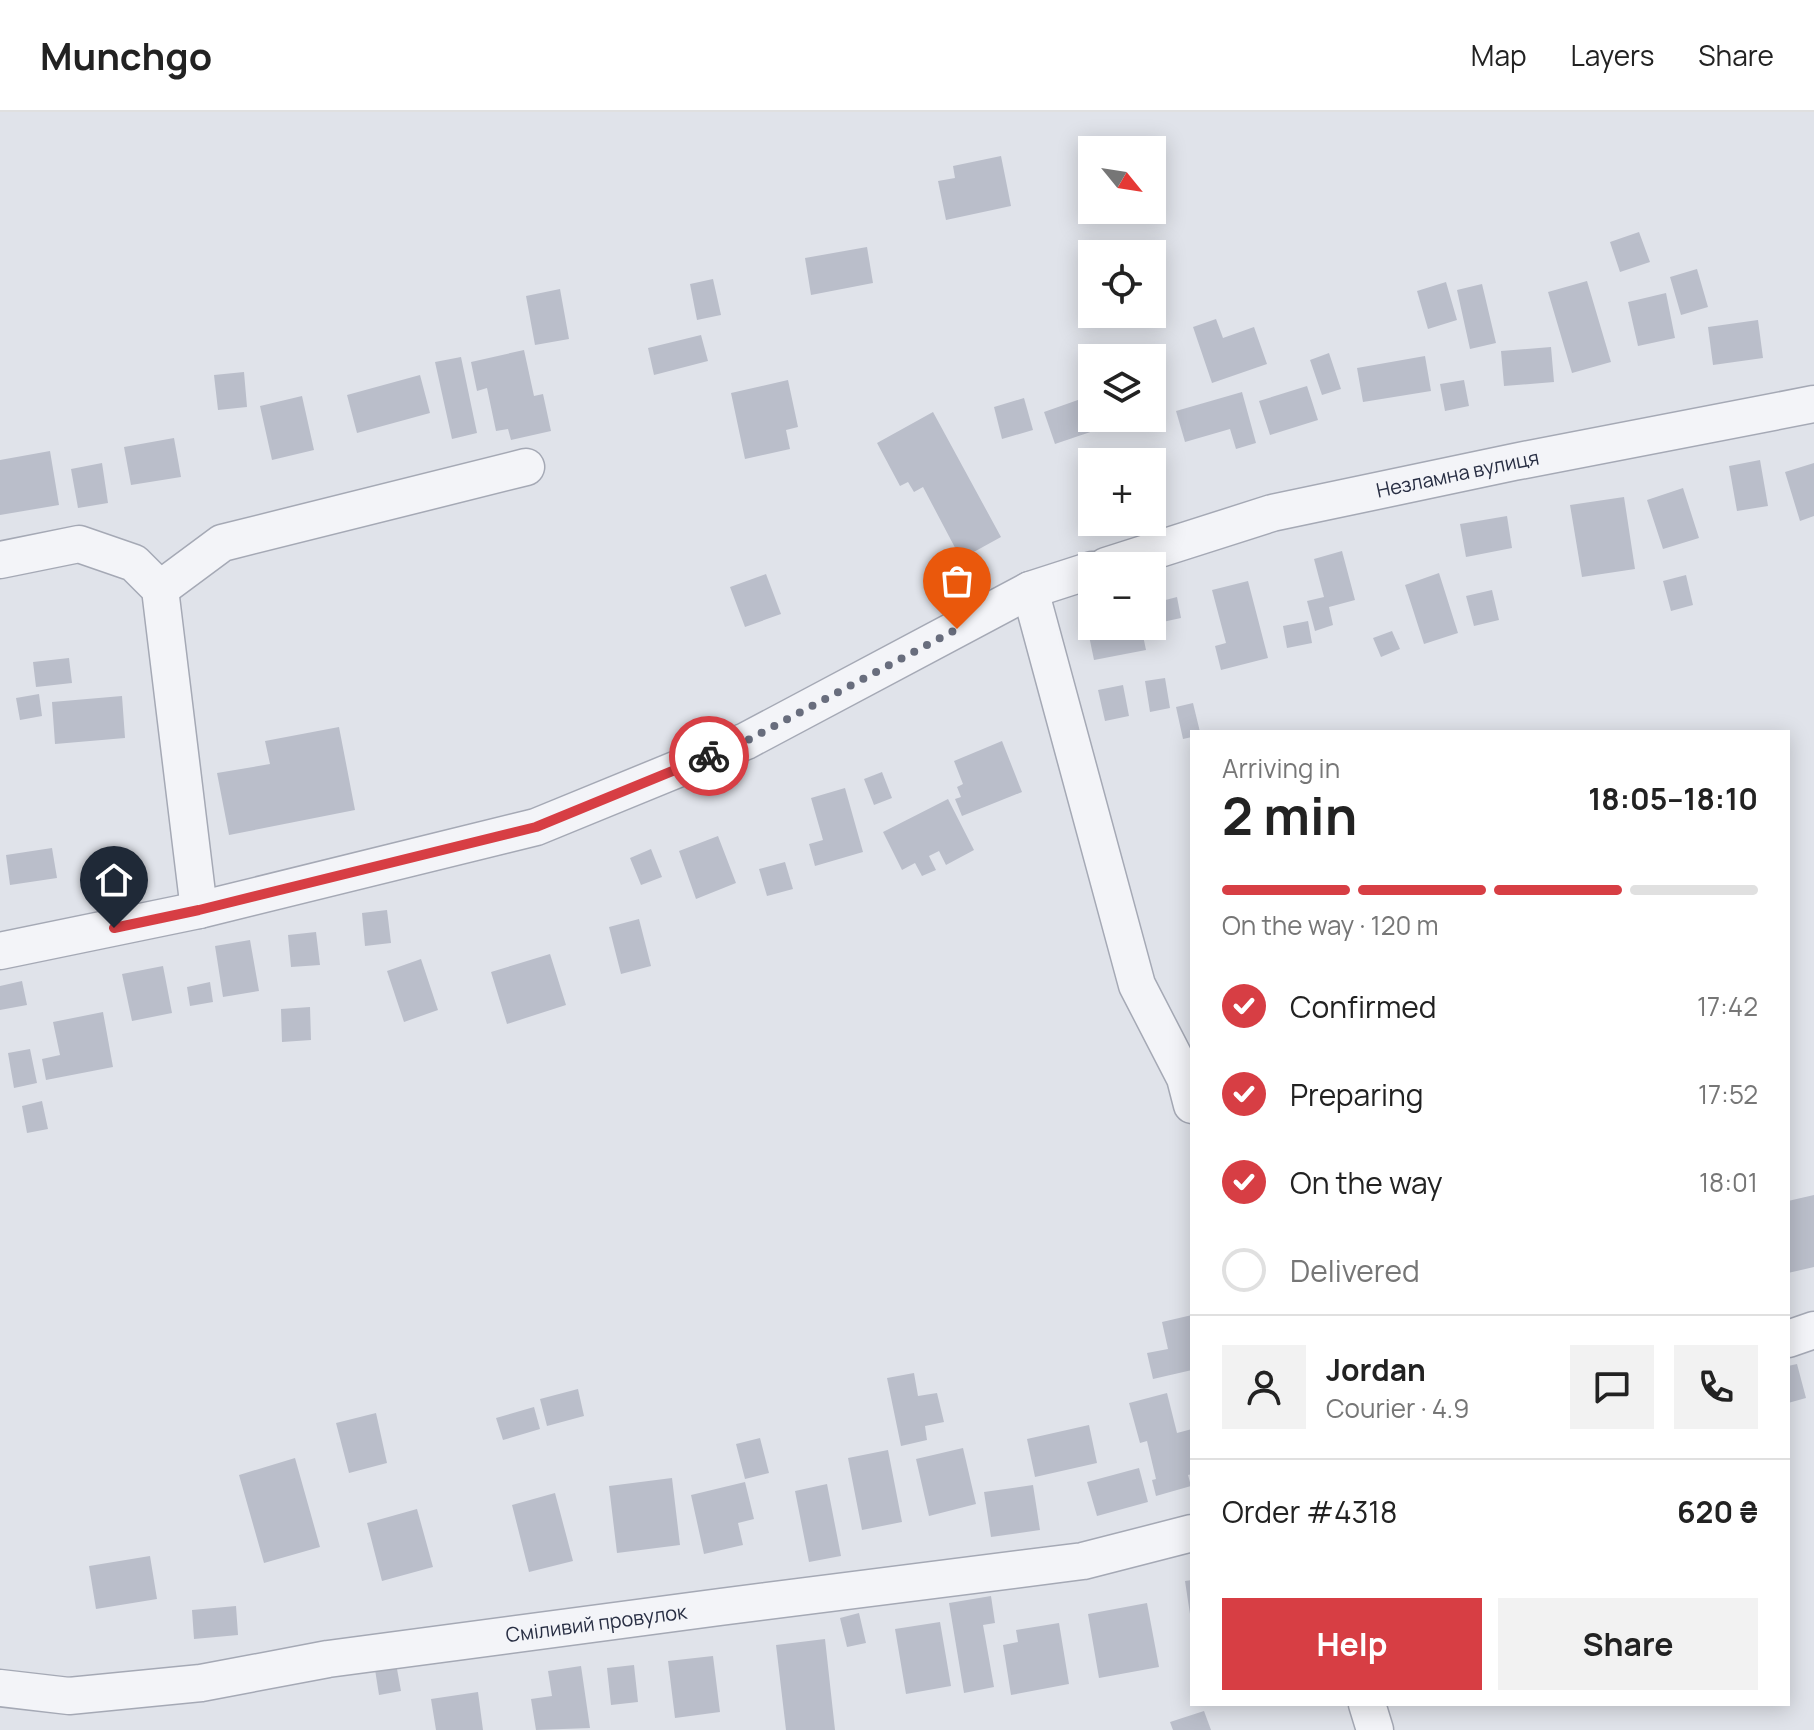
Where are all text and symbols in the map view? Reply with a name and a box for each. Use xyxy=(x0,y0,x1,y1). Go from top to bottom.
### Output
text: Munchgo xyxy=(40,29,212,81)
text: Map xyxy=(1471,36,1527,74)
text: Layers xyxy=(1571,36,1654,74)
text: Share xyxy=(1698,36,1774,74)
north arrow xyxy=(1078,136,1166,224)
map controls xyxy=(1078,136,1166,640)
button: locate xyxy=(1078,240,1166,328)
button: layers xyxy=(1078,344,1166,432)
street label: Незламна вулиця xyxy=(1374,443,1541,504)
button: + xyxy=(1078,448,1166,536)
pin xyxy=(923,547,991,629)
button: − xyxy=(1078,552,1166,640)
icon: bag xyxy=(935,559,979,603)
courier xyxy=(669,716,749,796)
icon: bike xyxy=(687,734,731,778)
text: Arriving in xyxy=(1222,750,1340,786)
text: 18:05–18:10 xyxy=(1588,778,1758,819)
text: 2 min xyxy=(1222,780,1357,851)
pin xyxy=(80,846,148,928)
icon: home xyxy=(92,858,136,902)
text: On the way · 120 m xyxy=(1222,907,1439,943)
icon: check xyxy=(1222,984,1266,1028)
text: Confirmed xyxy=(1290,986,1437,1027)
text: 17:42 xyxy=(1697,988,1758,1024)
icon: check xyxy=(1222,1072,1266,1116)
text: Preparing xyxy=(1290,1074,1424,1115)
text: 17:52 xyxy=(1698,1076,1758,1112)
icon: check xyxy=(1222,1160,1266,1204)
text: On the way xyxy=(1290,1162,1443,1203)
text: 18:01 xyxy=(1699,1164,1758,1200)
text: Delivered xyxy=(1290,1250,1420,1291)
button: person xyxy=(1222,1345,1306,1429)
button: chat xyxy=(1570,1345,1654,1429)
button: phone xyxy=(1674,1345,1758,1429)
text: Jordan xyxy=(1326,1349,1426,1390)
text: Courier · 4.9 xyxy=(1326,1390,1469,1426)
text: Order #4318 xyxy=(1222,1491,1397,1532)
text: 620 ₴ xyxy=(1677,1491,1758,1532)
street label: Сміливий провулок xyxy=(504,1597,690,1648)
button: Help xyxy=(1222,1598,1482,1690)
button: Share xyxy=(1498,1598,1758,1690)

